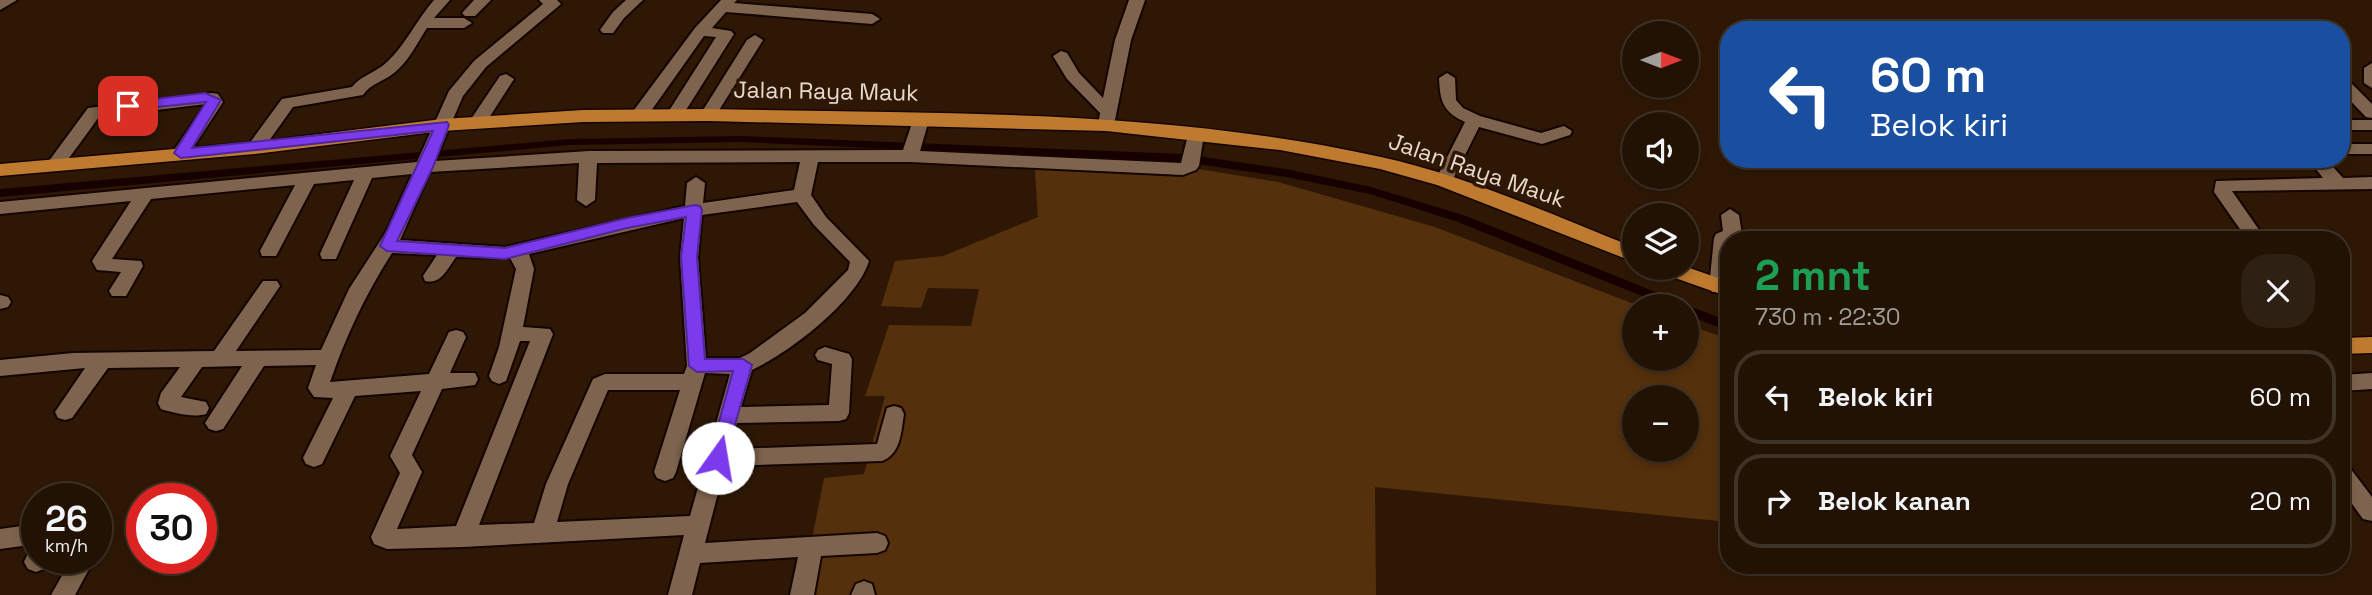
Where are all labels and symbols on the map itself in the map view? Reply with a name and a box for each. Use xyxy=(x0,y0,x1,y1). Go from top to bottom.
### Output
north arrow xyxy=(1622,21,1699,98)
street label: Jalan Raya Mauk xyxy=(733,74,919,108)
pin xyxy=(98,76,158,136)
street label: Jalan Raya Mauk xyxy=(1385,126,1569,214)
position arrow xyxy=(681,421,755,495)
speed limit sign: 30 xyxy=(126,483,217,574)

